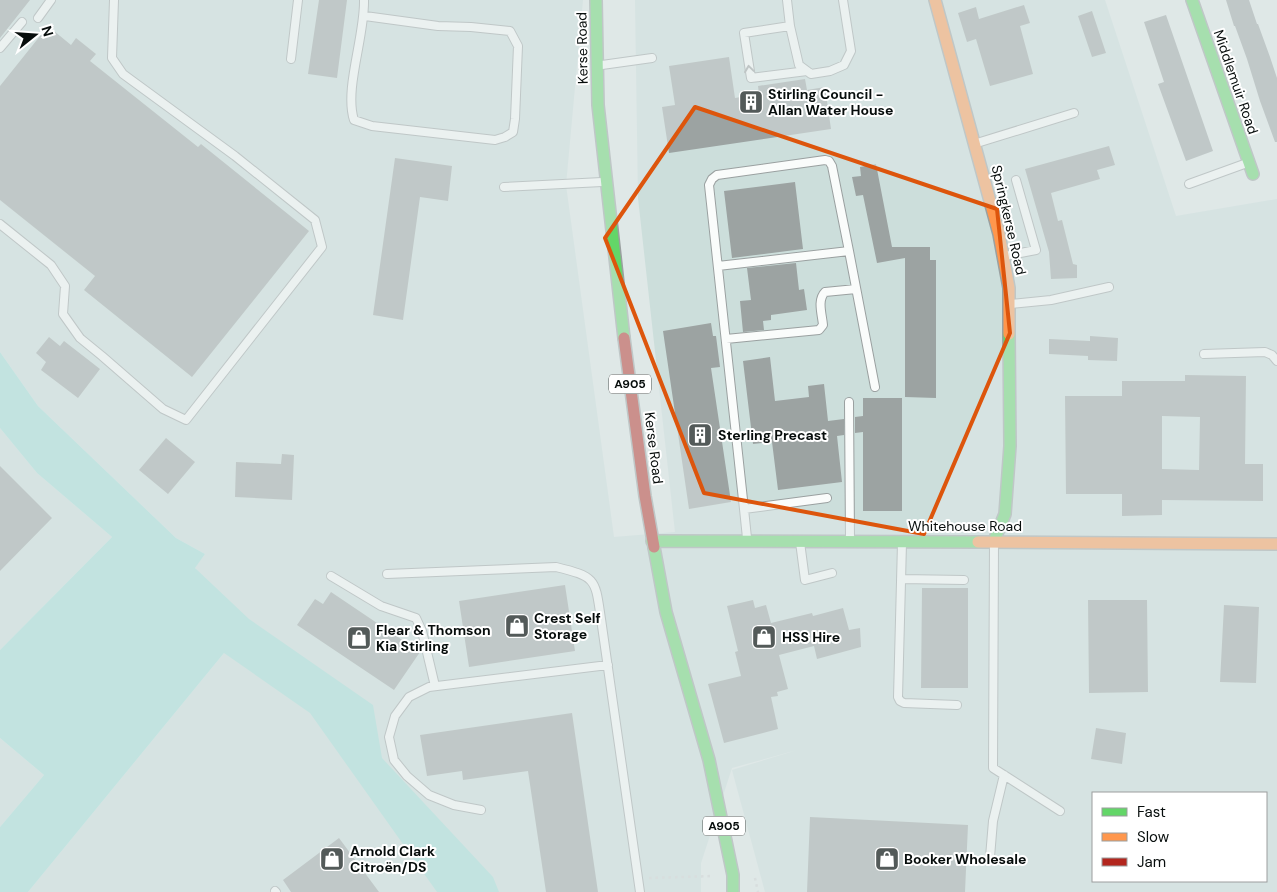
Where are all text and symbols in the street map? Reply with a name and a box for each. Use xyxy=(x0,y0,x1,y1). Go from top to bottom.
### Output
north arrow xyxy=(10,10,60,60)
street label: Kerse Road xyxy=(572,12,592,84)
text: N xyxy=(37,24,58,39)
street label: Middlemuir Road xyxy=(1210,27,1262,137)
one-way arrow xyxy=(745,64,755,73)
place label: Stirling Council - Allan Water House xyxy=(768,85,893,119)
building icon: Stirling Council - Allan Water House xyxy=(738,89,764,115)
street label: Springkerse Road xyxy=(988,163,1030,277)
road number: A905 xyxy=(609,374,651,394)
street label: Kerse Road xyxy=(641,411,667,485)
building icon: Sterling Precast xyxy=(687,422,713,448)
place label: Sterling Precast xyxy=(718,426,827,444)
street label: Whitehouse Road xyxy=(908,517,1022,535)
place label: Crest Self Storage xyxy=(534,609,601,643)
shop icon: Crest Self Storage xyxy=(504,613,530,639)
place label: Flear & Thomson Kia Stirling xyxy=(376,621,491,655)
shop icon: HSS Hire xyxy=(751,624,777,650)
shop icon: Flear & Thomson Kia Stirling xyxy=(346,625,372,651)
place label: HSS Hire xyxy=(782,628,840,646)
legend xyxy=(1092,792,1267,882)
text: Fast xyxy=(1137,802,1166,822)
road number: A905 xyxy=(703,816,745,836)
text: Slow xyxy=(1137,827,1170,847)
place label: Arnold Clark Citroën/DS xyxy=(350,842,435,876)
shop icon: Arnold Clark Citroën/DS xyxy=(319,846,345,872)
shop icon: Booker Wholesale xyxy=(874,846,900,872)
place label: Booker Wholesale xyxy=(904,850,1026,868)
text: Jam xyxy=(1137,852,1166,872)

